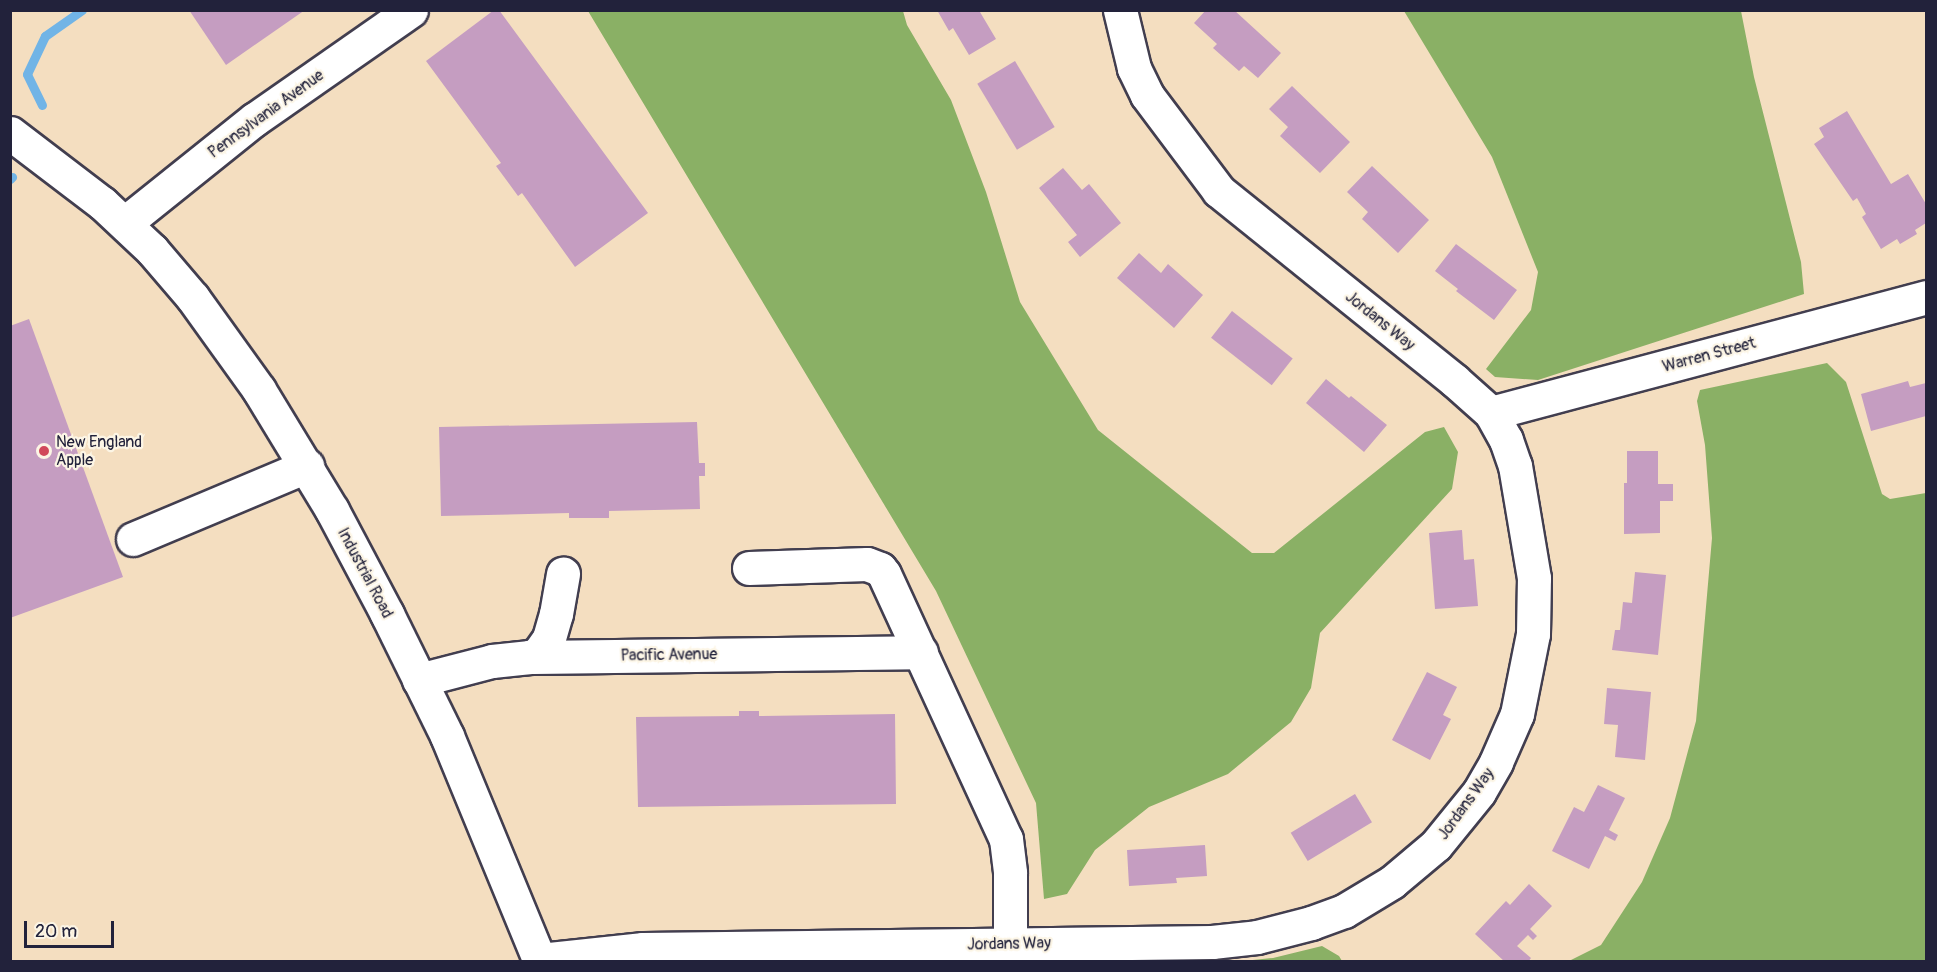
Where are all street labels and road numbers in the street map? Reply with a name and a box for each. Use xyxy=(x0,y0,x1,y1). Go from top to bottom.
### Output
street label: Pennsylvania Avenue xyxy=(204,66,328,162)
street label: Jordans Way xyxy=(1341,287,1419,355)
street label: Warren Street xyxy=(1660,333,1758,377)
street label: Industrial Road xyxy=(333,525,397,621)
street label: Pacific Avenue xyxy=(620,645,718,665)
street label: Jordans Way xyxy=(1434,764,1498,844)
street label: Jordans Way xyxy=(967,934,1051,954)

